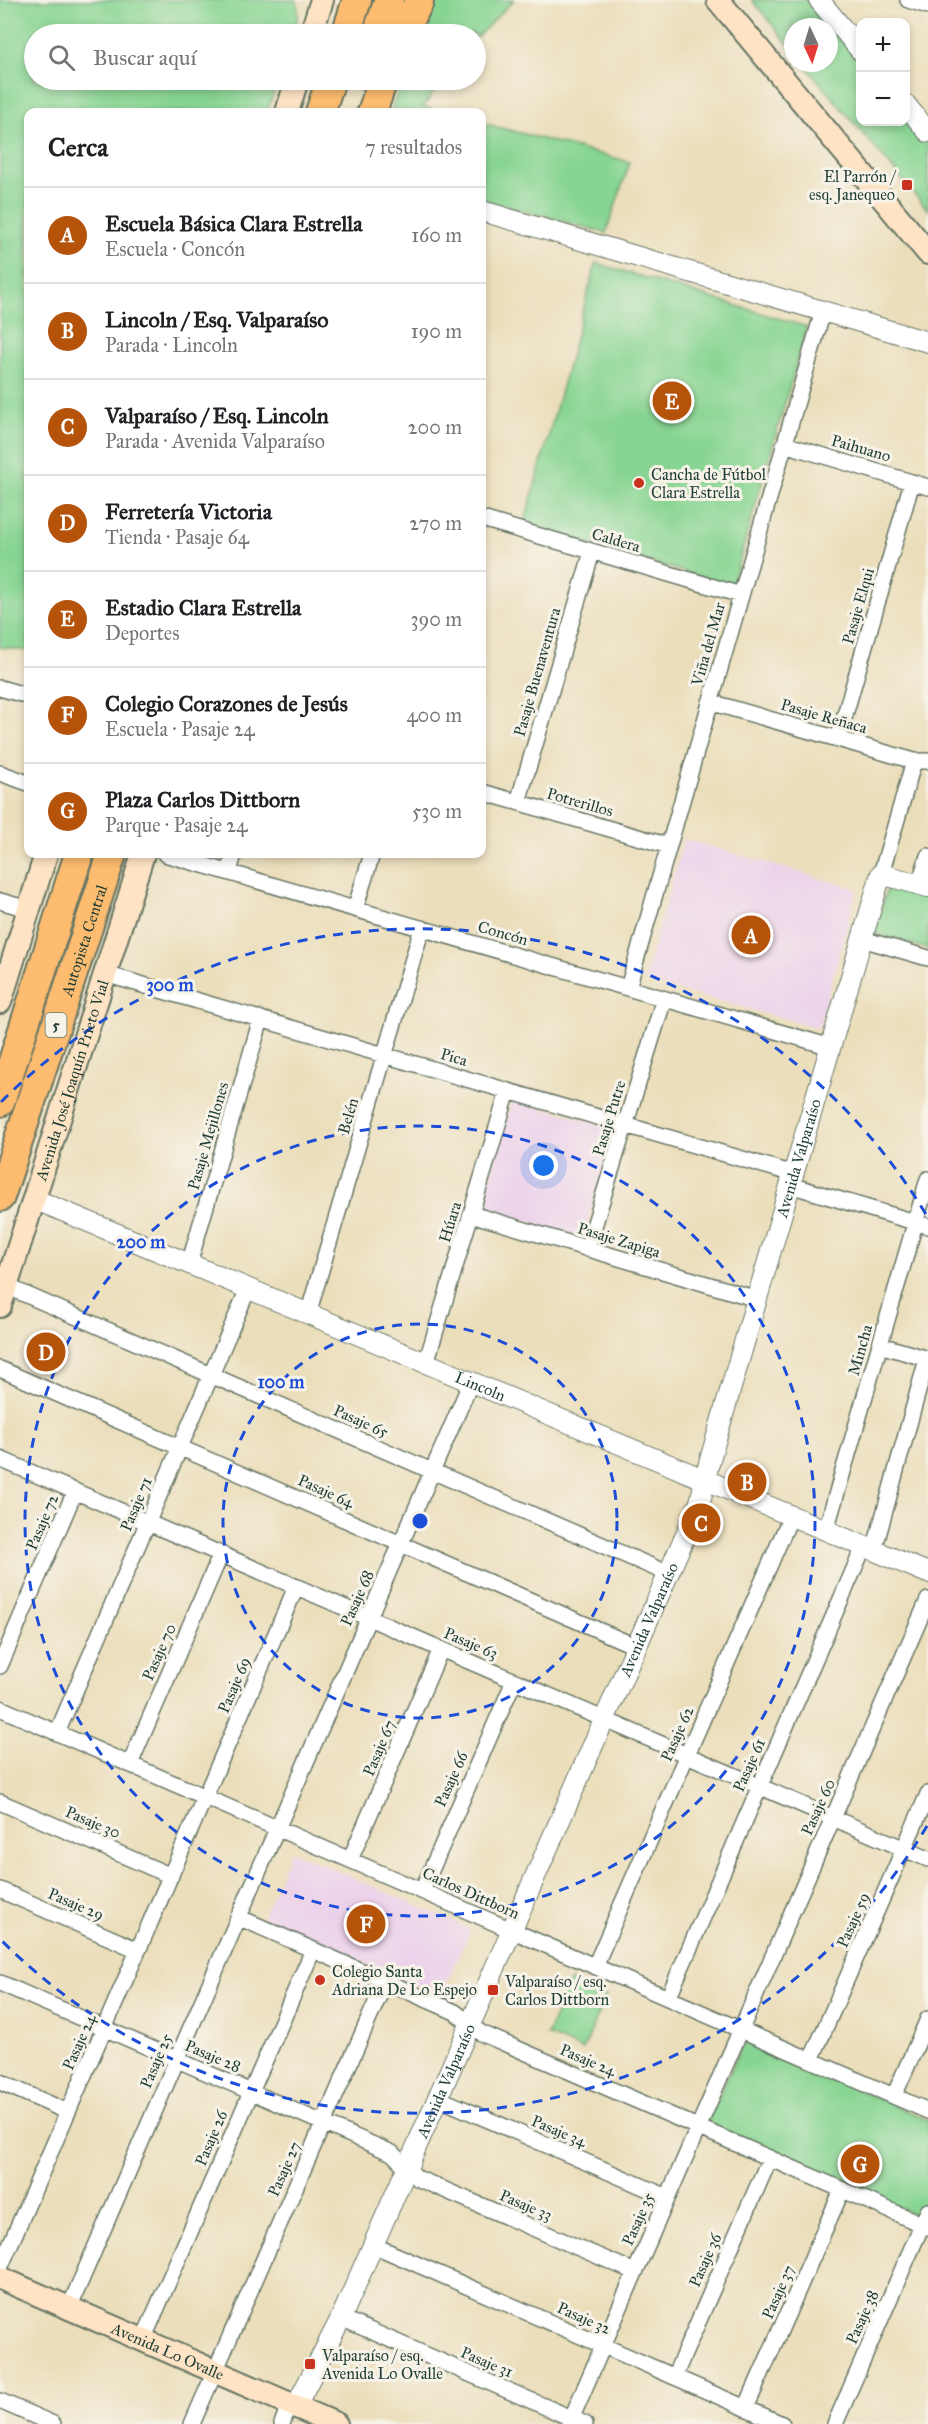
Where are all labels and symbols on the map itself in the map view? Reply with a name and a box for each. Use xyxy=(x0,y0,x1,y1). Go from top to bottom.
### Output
north arrow xyxy=(784,18,838,72)
place label: El Parrón / esq. Janequeo xyxy=(809,167,897,205)
marker: El Parrón / esq. Janequeo xyxy=(900,178,914,192)
pin: E xyxy=(652,378,692,424)
street label: Paihuano xyxy=(829,430,893,466)
place label: Cancha de Fútbol Clara Estrella xyxy=(651,465,767,502)
marker: Cancha de Fútbol Clara Estrella xyxy=(632,476,646,490)
street label: Caldera xyxy=(590,524,643,556)
street label: Pasaje Elqui xyxy=(838,565,879,647)
street label: Viña del Mar xyxy=(687,600,729,689)
street label: Pasaje Buenaventura xyxy=(510,605,565,739)
street label: Pasaje Reñaca xyxy=(779,695,870,737)
street label: Potrerillos xyxy=(545,783,616,821)
street label: Autopista Central xyxy=(56,882,111,999)
pin: A xyxy=(732,912,771,958)
street label: Concón xyxy=(476,917,531,949)
text: 300 m xyxy=(146,974,194,997)
street label: Avenida José Joaquín Prieto Vial xyxy=(30,977,112,1184)
road number: 5 xyxy=(46,1013,66,1037)
street label: Pica xyxy=(438,1044,470,1070)
street label: Pasaje Putre xyxy=(588,1078,630,1158)
street label: Pasaje Mejillones xyxy=(184,1080,233,1192)
street label: Belén xyxy=(334,1095,362,1136)
street label: Avenida Valparaíso xyxy=(771,1097,824,1221)
your location xyxy=(529,1151,558,1180)
street label: Húara xyxy=(435,1199,465,1245)
street label: Pasaje Zapiga xyxy=(575,1218,663,1263)
text: 200 m xyxy=(117,1231,166,1253)
street label: Mincha xyxy=(844,1322,876,1378)
pin: D xyxy=(26,1330,66,1374)
street label: Lincoln xyxy=(453,1367,509,1405)
text: 100 m xyxy=(258,1371,305,1393)
street label: Pasaje 65 xyxy=(331,1401,392,1442)
pin: B xyxy=(728,1460,766,1504)
street label: Pasaje 64 xyxy=(295,1470,358,1512)
street label: Pasaje 71 xyxy=(116,1474,156,1534)
street label: Pasaje 72 xyxy=(22,1491,62,1553)
pin: C xyxy=(682,1500,720,1546)
centre of rings xyxy=(410,1511,430,1531)
street label: Avenida Valparaíso xyxy=(615,1560,682,1680)
street label: Pasaje 68 xyxy=(336,1567,378,1629)
street label: Pasaje 70 xyxy=(138,1621,180,1683)
street label: Pasaje 63 xyxy=(441,1623,501,1663)
street label: Pasaje 69 xyxy=(214,1654,254,1716)
street label: Pasaje 62 xyxy=(656,1703,698,1765)
street label: Pasaje 67 xyxy=(359,1717,399,1779)
street label: Pasaje 61 xyxy=(729,1735,769,1795)
street label: Pasaje 66 xyxy=(430,1748,472,1810)
street label: Pasaje 60 xyxy=(797,1776,839,1838)
street label: Pasaje 30 xyxy=(63,1802,123,1842)
street label: Carlos Dittborn xyxy=(420,1863,523,1923)
street label: Pasaje 29 xyxy=(45,1884,107,1924)
street label: Pasaje 59 xyxy=(832,1890,874,1950)
pin: F xyxy=(346,1902,386,1946)
place label: Colegio Santa Adriana De Lo Espejo xyxy=(331,1962,477,1999)
place label: Valparaíso / esq. Carlos Dittborn xyxy=(504,1972,609,2009)
marker: Colegio Santa Adriana De Lo Espejo xyxy=(313,1973,327,1987)
marker: Valparaíso / esq. Carlos Dittborn xyxy=(486,1983,500,1997)
street label: Pasaje 24 xyxy=(58,2010,100,2073)
street label: Avenida Valparaíso xyxy=(412,2021,479,2142)
street label: Pasaje 25 xyxy=(136,2030,176,2091)
street label: Pasaje 28 xyxy=(182,2036,244,2076)
street label: Pasaje 24 xyxy=(557,2040,620,2081)
street label: Pasaje 26 xyxy=(191,2107,231,2169)
street label: Pasaje 34 xyxy=(529,2111,590,2151)
street label: Pasaje 27 xyxy=(263,2139,305,2199)
pin: G xyxy=(840,2142,880,2186)
street label: Pasaje 33 xyxy=(497,2186,555,2224)
street label: Pasaje 35 xyxy=(618,2189,658,2248)
street label: Pasaje 36 xyxy=(685,2229,726,2290)
street label: Pasaje 37 xyxy=(758,2262,798,2322)
street label: Pasaje 38 xyxy=(842,2287,882,2347)
street label: Pasaje 32 xyxy=(554,2298,614,2338)
street label: Avenida Lo Ovalle xyxy=(108,2318,227,2384)
street label: Pasaje 31 xyxy=(458,2343,516,2381)
place label: Valparaíso / esq. Avenida Lo Ovalle xyxy=(321,2346,443,2383)
marker: Valparaíso / esq. Avenida Lo Ovalle xyxy=(303,2357,317,2371)

